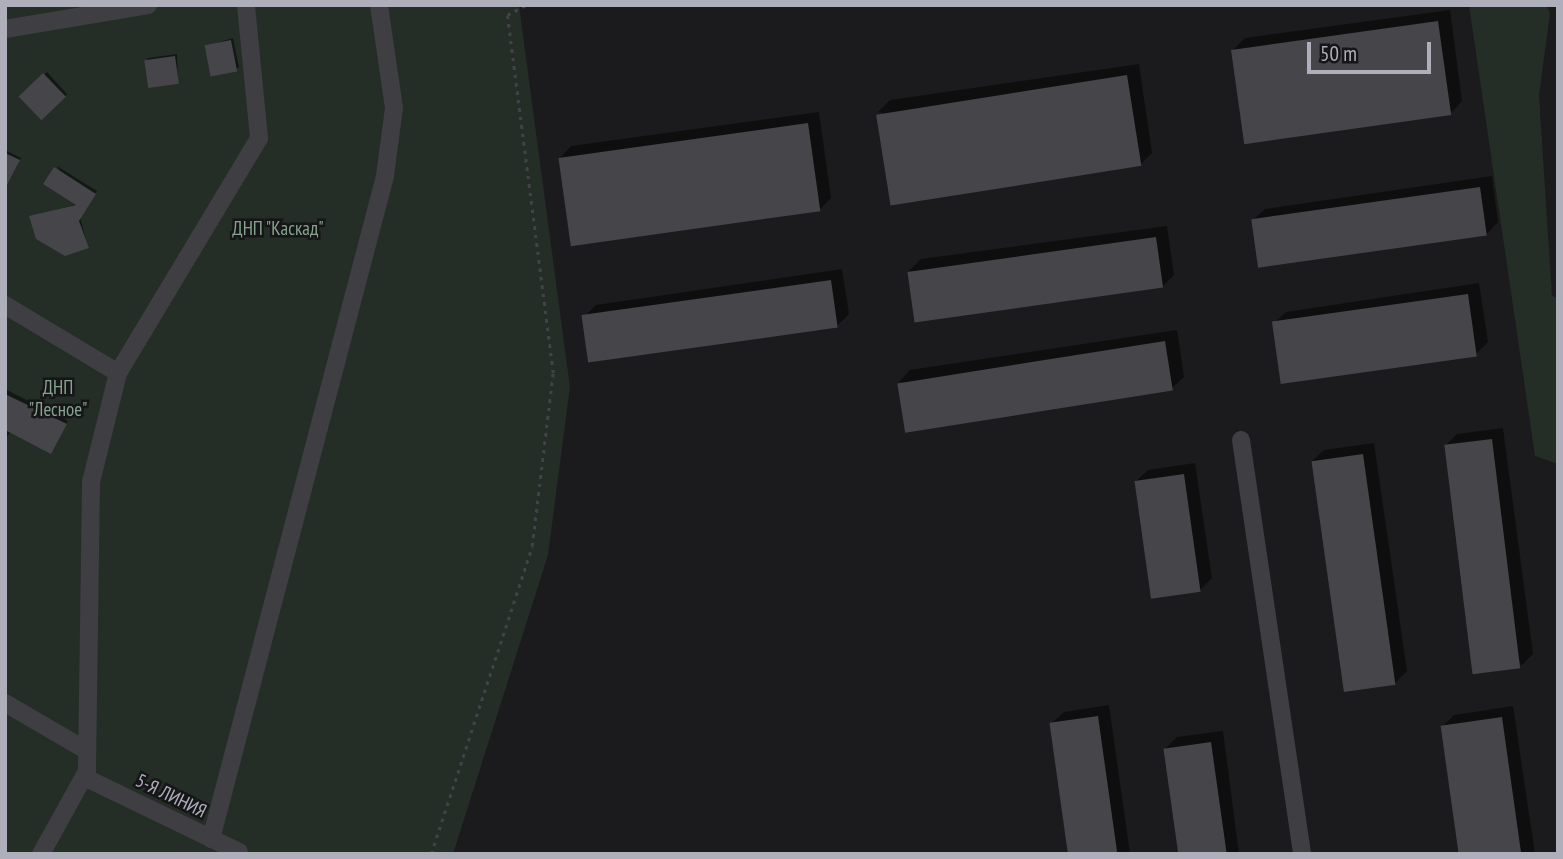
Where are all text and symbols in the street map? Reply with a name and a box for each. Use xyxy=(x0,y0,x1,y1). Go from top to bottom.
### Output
scale bar xyxy=(1311,28,1435,72)
text: 50 m xyxy=(1320,40,1357,67)
park label: ДНП "Каскад" xyxy=(232,218,324,240)
park label: ДНП "Лесное" xyxy=(29,377,87,421)
street label: 5-Я ЛИНИЯ xyxy=(132,769,210,823)

